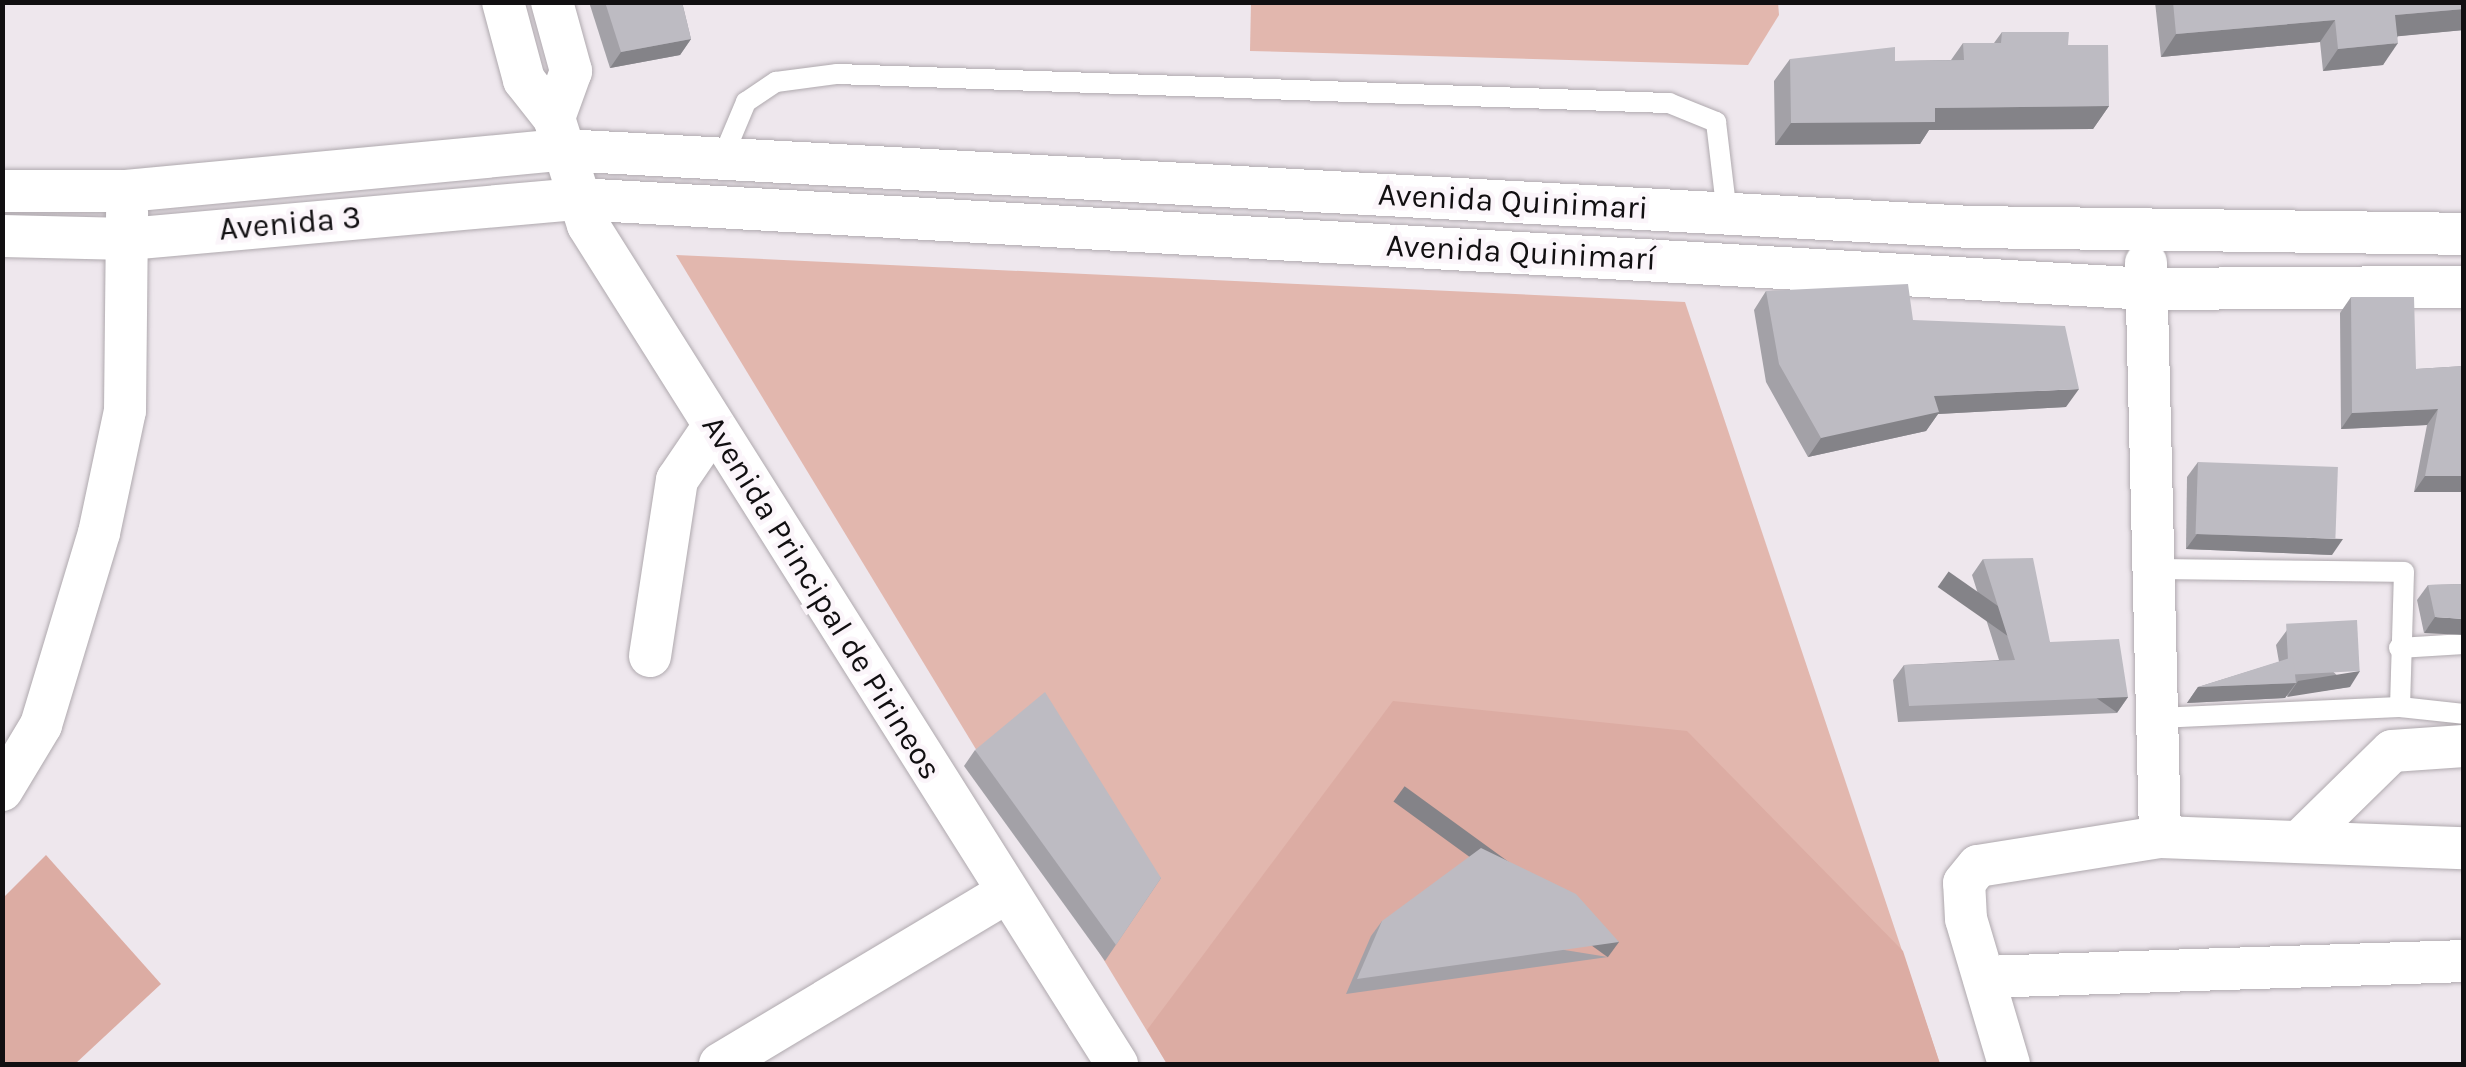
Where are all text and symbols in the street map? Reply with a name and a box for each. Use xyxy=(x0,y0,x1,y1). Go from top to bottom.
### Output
street label: Avenida Quinimari xyxy=(1377,176,1649,228)
street label: Avenida 3 xyxy=(218,199,362,249)
street label: Avenida Quinimarí xyxy=(1385,227,1657,279)
street label: Avenida Principal de Pirineos xyxy=(693,409,949,787)

